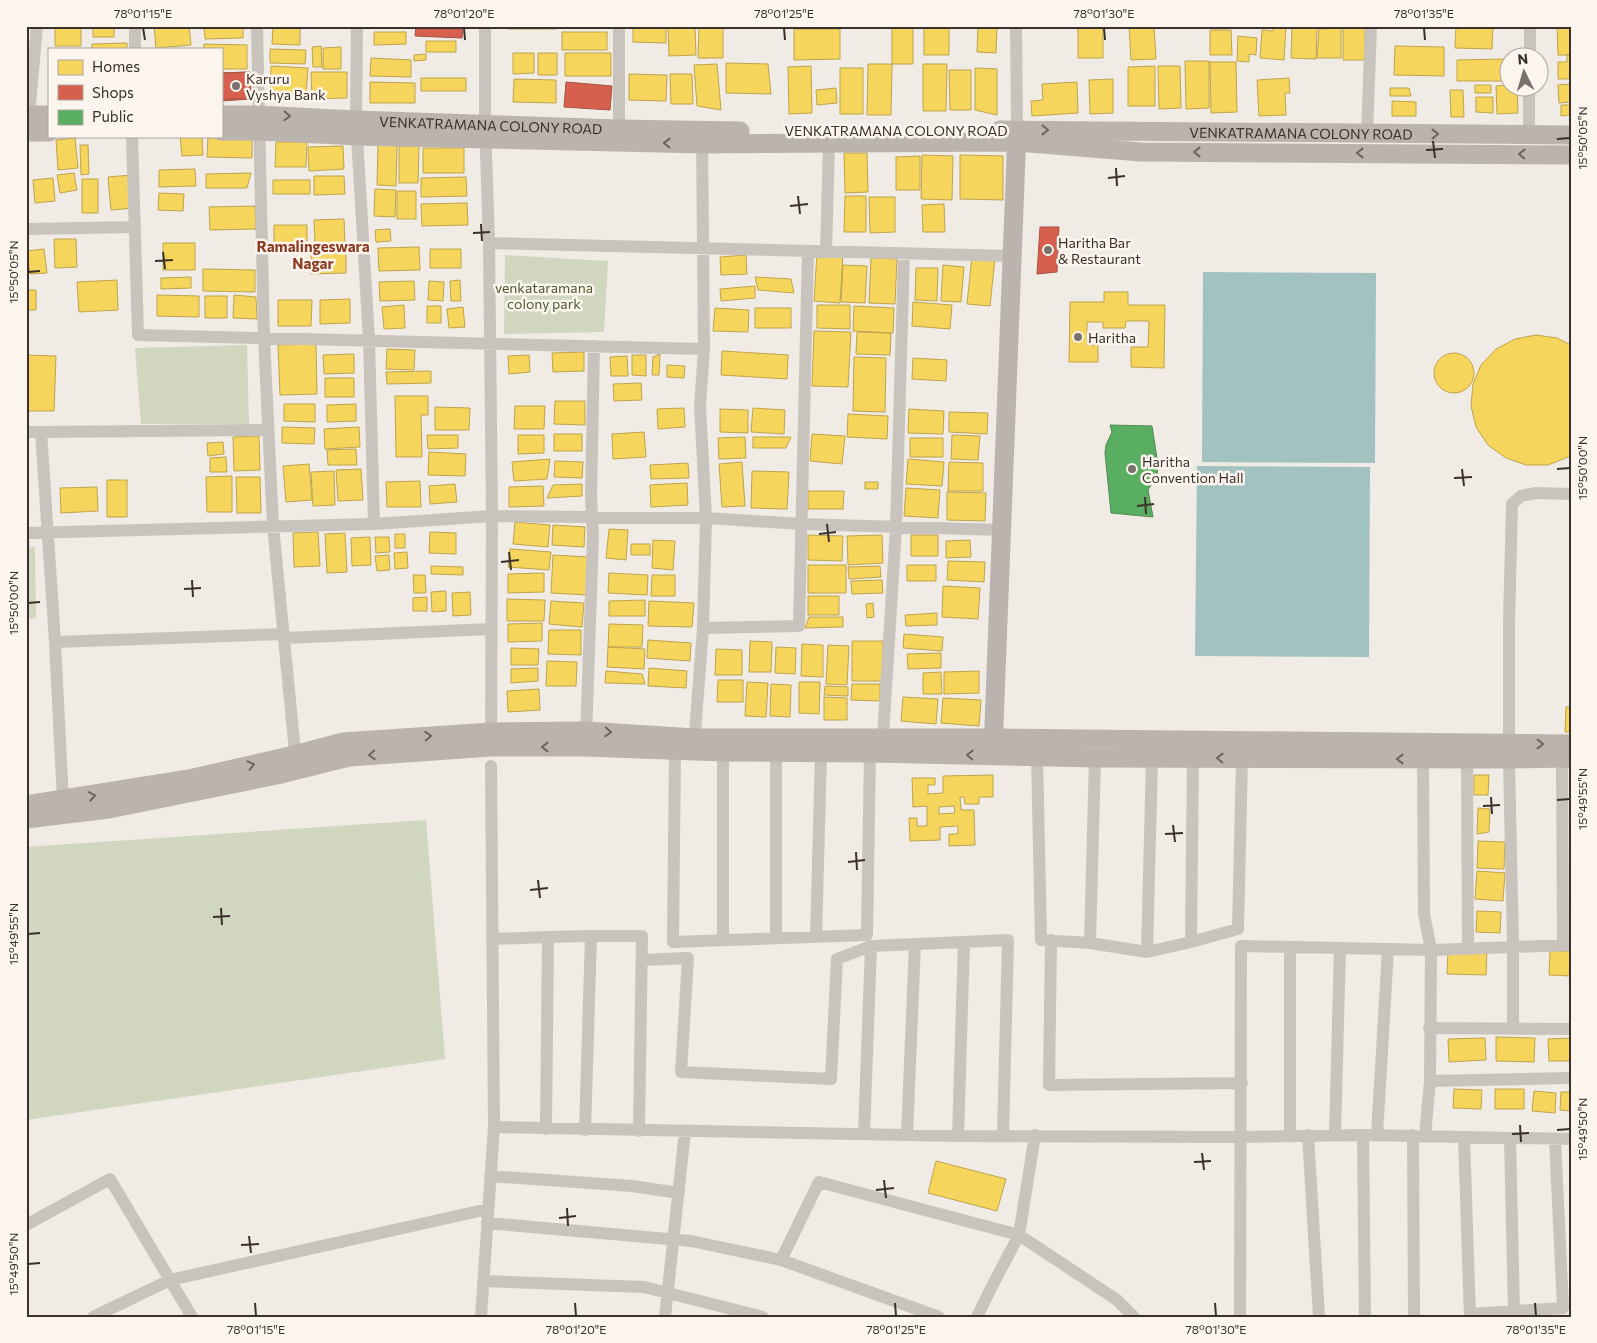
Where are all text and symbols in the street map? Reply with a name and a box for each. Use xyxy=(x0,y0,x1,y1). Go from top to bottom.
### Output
text: 78°01'15"E xyxy=(114,6,172,20)
text: 78°01'20"E xyxy=(434,6,494,20)
text: 78°01'25"E xyxy=(754,6,814,20)
text: 78°01'30"E xyxy=(1074,6,1134,20)
text: 78°01'35"E xyxy=(1394,6,1454,20)
legend xyxy=(48,48,222,138)
north arrow xyxy=(1500,48,1550,98)
text: N xyxy=(1517,50,1529,67)
text: Homes xyxy=(92,57,140,75)
place label: Karuru Vyshya Bank xyxy=(246,70,326,103)
marker: Karuru Vyshya Bank xyxy=(230,80,242,92)
text: Shops xyxy=(92,83,134,101)
text: 15°50'05"N xyxy=(1575,106,1589,170)
text: Public xyxy=(92,107,134,125)
one-way arrow xyxy=(284,111,292,122)
street label: VENKATRAMANA COLONY ROAD xyxy=(379,112,603,137)
street label: VENKATRAMANA COLONY ROAD xyxy=(784,122,1008,139)
street label: VENKATRAMANA COLONY ROAD xyxy=(1189,123,1413,142)
one-way arrow xyxy=(1041,125,1049,135)
one-way arrow xyxy=(1431,129,1439,139)
one-way arrow xyxy=(663,138,671,148)
one-way arrow xyxy=(1193,147,1200,157)
one-way arrow xyxy=(1355,148,1363,158)
one-way arrow xyxy=(1518,149,1526,159)
place label: Haritha Bar & Restaurant xyxy=(1058,234,1141,267)
district label: Ramalingeswara Nagar xyxy=(256,237,370,272)
text: 15°50'05"N xyxy=(6,240,20,304)
marker: Haritha Bar & Restaurant xyxy=(1042,244,1054,256)
park label: venkataramana colony park xyxy=(495,279,593,312)
place label: Haritha xyxy=(1088,329,1136,346)
marker: Haritha xyxy=(1072,331,1084,343)
text: 15°50'00"N xyxy=(1575,436,1589,500)
place label: Haritha Convention Hall xyxy=(1142,453,1244,486)
marker: Haritha Convention Hall xyxy=(1126,463,1138,475)
text: 15°50'00"N xyxy=(6,571,20,635)
one-way arrow xyxy=(604,727,612,738)
one-way arrow xyxy=(424,731,432,742)
one-way arrow xyxy=(1536,739,1544,749)
one-way arrow xyxy=(541,742,548,752)
one-way arrow xyxy=(368,750,376,761)
one-way arrow xyxy=(965,750,973,761)
one-way arrow xyxy=(1215,753,1223,763)
one-way arrow xyxy=(1395,754,1403,764)
one-way arrow xyxy=(247,760,256,771)
text: 15°49'55"N xyxy=(1575,768,1589,830)
one-way arrow xyxy=(87,791,96,801)
text: 15°49'55"N xyxy=(6,903,20,965)
text: 15°49'50"N xyxy=(1575,1098,1589,1160)
text: 15°49'50"N xyxy=(6,1233,20,1295)
text: 78°01'15"E xyxy=(227,1322,285,1336)
text: 78°01'20"E xyxy=(546,1322,606,1336)
text: 78°01'25"E xyxy=(866,1322,926,1336)
text: 78°01'30"E xyxy=(1186,1322,1246,1336)
text: 78°01'35"E xyxy=(1506,1322,1566,1336)

